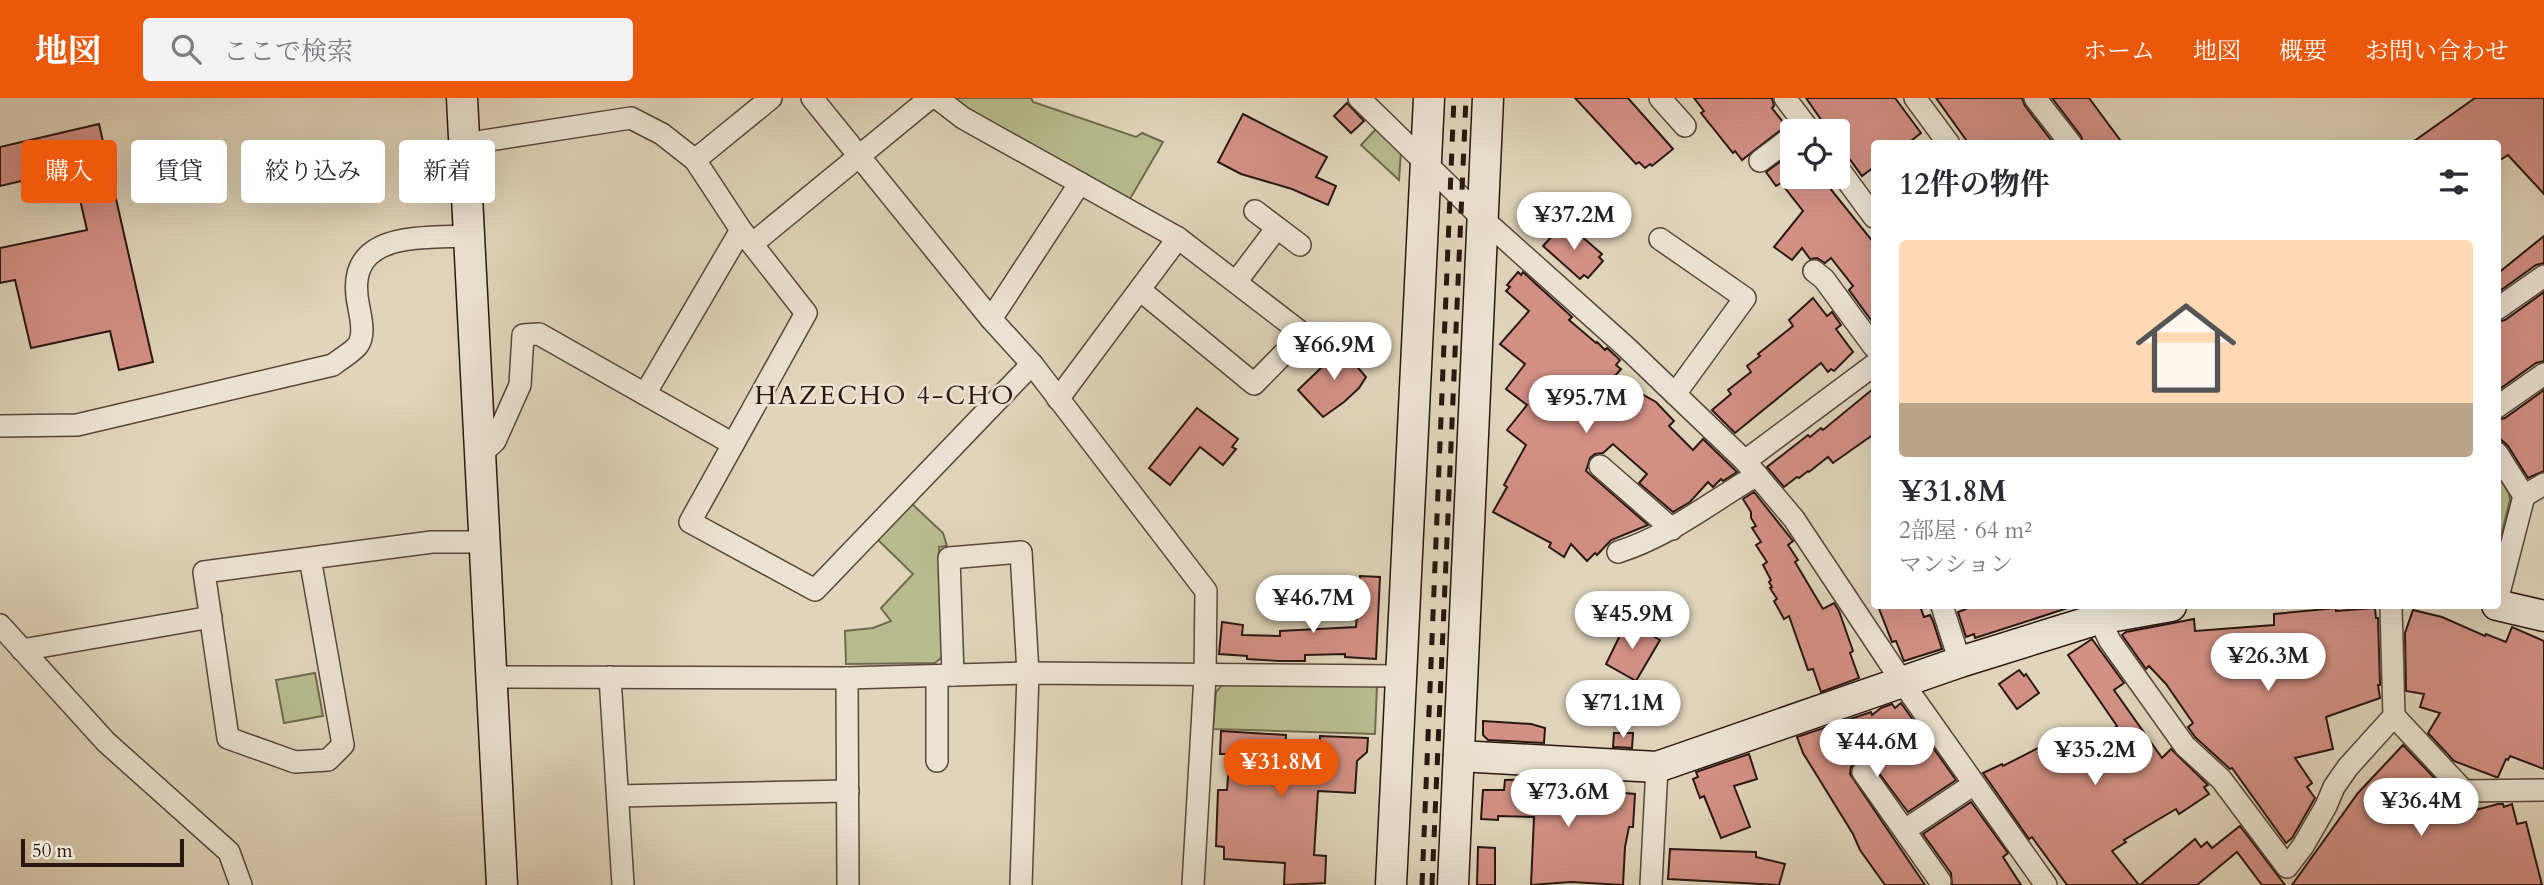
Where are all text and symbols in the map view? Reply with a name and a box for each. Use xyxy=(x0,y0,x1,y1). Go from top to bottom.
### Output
search box xyxy=(143,18,633,81)
text: 地図 xyxy=(35,29,101,74)
icon: search xyxy=(167,30,205,68)
text: ここで検索 xyxy=(223,34,353,69)
text: ホーム xyxy=(2083,35,2155,68)
text: 地図 xyxy=(2193,35,2241,68)
text: 概要 xyxy=(2279,35,2327,68)
text: お問い合わせ xyxy=(2365,35,2509,68)
map controls xyxy=(1780,119,1850,189)
button: locate xyxy=(1780,119,1850,189)
chip: 購入 xyxy=(21,140,117,203)
chip: 賃貸 xyxy=(131,140,227,203)
chip: 絞り込み xyxy=(241,140,385,203)
chip: 新着 xyxy=(399,140,495,203)
icon: filters xyxy=(2435,163,2473,201)
text: 12件の物件 xyxy=(1899,164,2050,205)
pin: ¥37.2M xyxy=(1517,192,1631,252)
text: ¥37.2M xyxy=(1533,199,1615,230)
icon: home xyxy=(2123,285,2249,411)
pin: ¥66.9M xyxy=(1277,322,1391,382)
text: ¥66.9M xyxy=(1293,329,1375,360)
pin: ¥95.7M xyxy=(1529,376,1643,435)
district label: HAZECHO 4-CHO xyxy=(755,378,1015,413)
text: ¥95.7M xyxy=(1545,382,1627,413)
text: ¥31.8M xyxy=(1899,471,2007,512)
text: 2部屋 · 64 m² xyxy=(1899,515,2032,546)
text: マンション xyxy=(1899,549,2013,580)
pin: ¥46.7M xyxy=(1256,575,1370,635)
text: ¥46.7M xyxy=(1272,582,1354,613)
pin: ¥45.9M xyxy=(1575,592,1689,651)
text: ¥45.9M xyxy=(1591,598,1673,629)
pin: ¥26.3M xyxy=(2211,634,2325,693)
text: ¥26.3M xyxy=(2227,640,2309,671)
pin: ¥71.1M xyxy=(1566,680,1680,740)
text: ¥71.1M xyxy=(1582,687,1664,718)
pin: ¥44.6M xyxy=(1820,720,1934,779)
text: ¥44.6M xyxy=(1836,726,1918,757)
pin: ¥35.2M xyxy=(2038,728,2152,787)
text: ¥35.2M xyxy=(2054,734,2136,765)
pin: ¥31.8M xyxy=(1224,740,1338,799)
text: ¥31.8M xyxy=(1240,746,1322,777)
pin: ¥73.6M xyxy=(1511,770,1625,829)
text: ¥73.6M xyxy=(1527,776,1609,807)
pin: ¥36.4M xyxy=(2364,778,2478,838)
text: ¥36.4M xyxy=(2380,785,2462,816)
scale bar xyxy=(21,836,184,868)
text: 50 m xyxy=(32,838,73,864)

